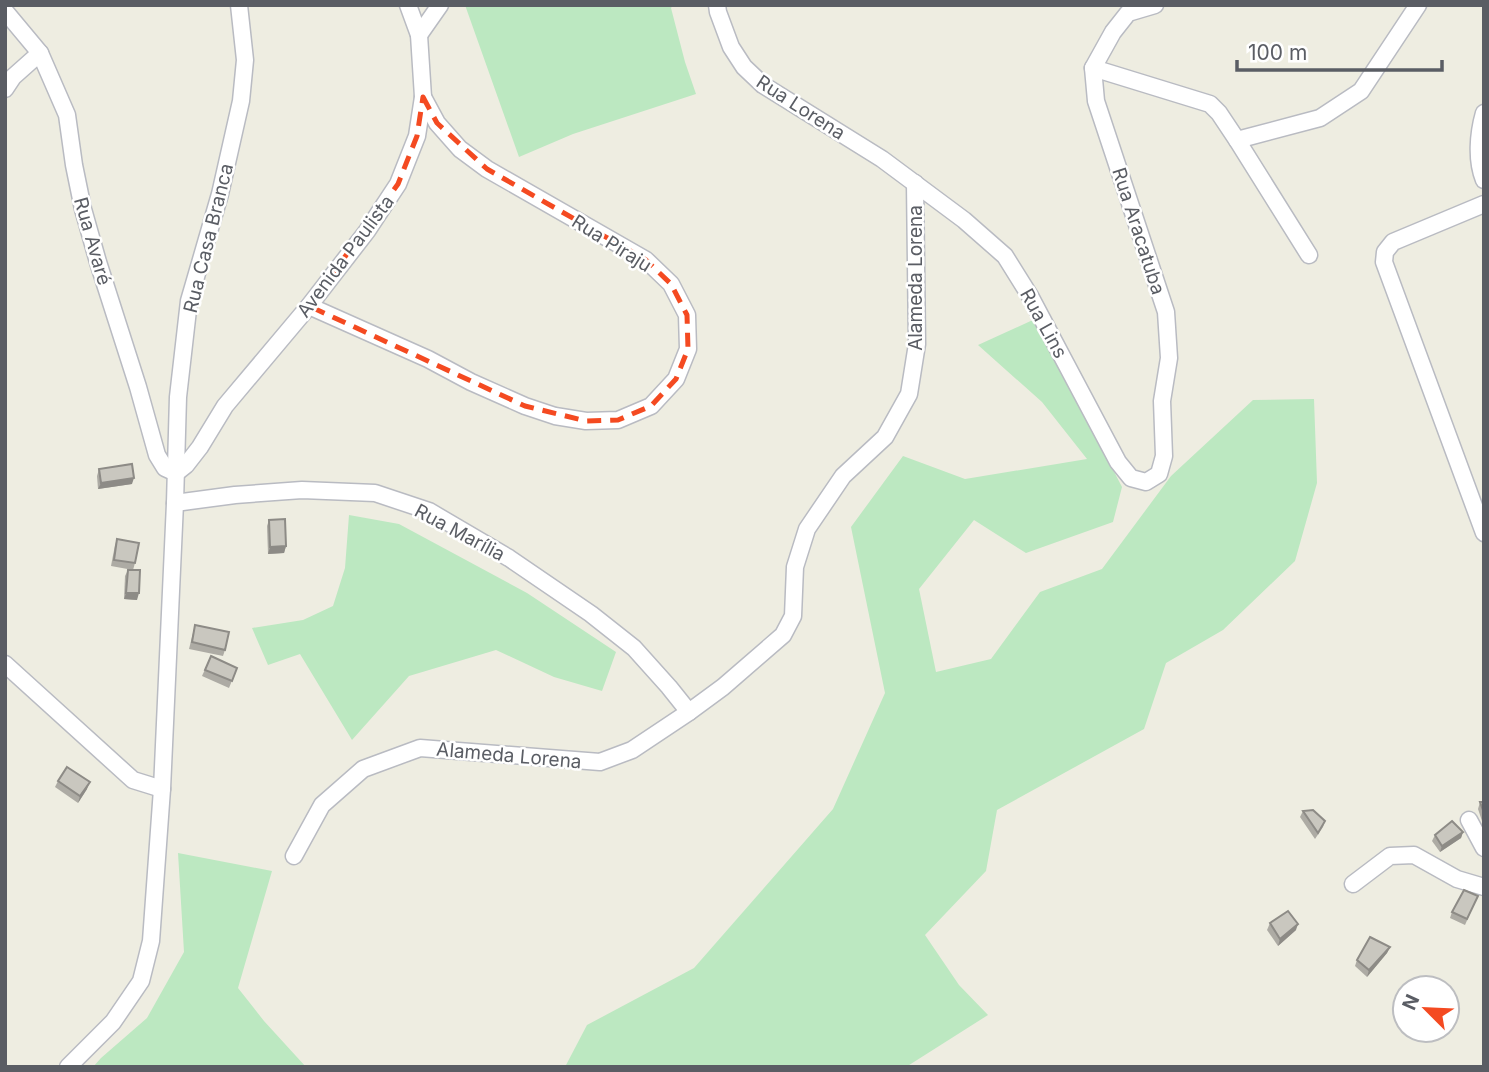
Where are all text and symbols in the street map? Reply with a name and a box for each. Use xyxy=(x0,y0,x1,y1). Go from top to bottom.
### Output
scale bar xyxy=(1237,28,1442,72)
text: 100 m xyxy=(1248,40,1307,65)
street label: Rua Lorena xyxy=(752,70,850,145)
street label: Rua Casa Branca xyxy=(179,161,238,315)
street label: Rua Aracatuba xyxy=(1107,165,1170,298)
street label: Avenida Paulista xyxy=(292,191,399,322)
street label: Rua Avaré xyxy=(69,194,116,288)
street label: Alameda Lorena xyxy=(904,205,927,351)
street label: Rua Piraju xyxy=(568,210,656,277)
street label: Rua Lins xyxy=(1015,284,1072,362)
street label: Rua Marília xyxy=(411,499,509,566)
street label: Alameda Lorena xyxy=(435,738,583,773)
north arrow xyxy=(1391,974,1461,1044)
text: N xyxy=(1397,991,1424,1014)

